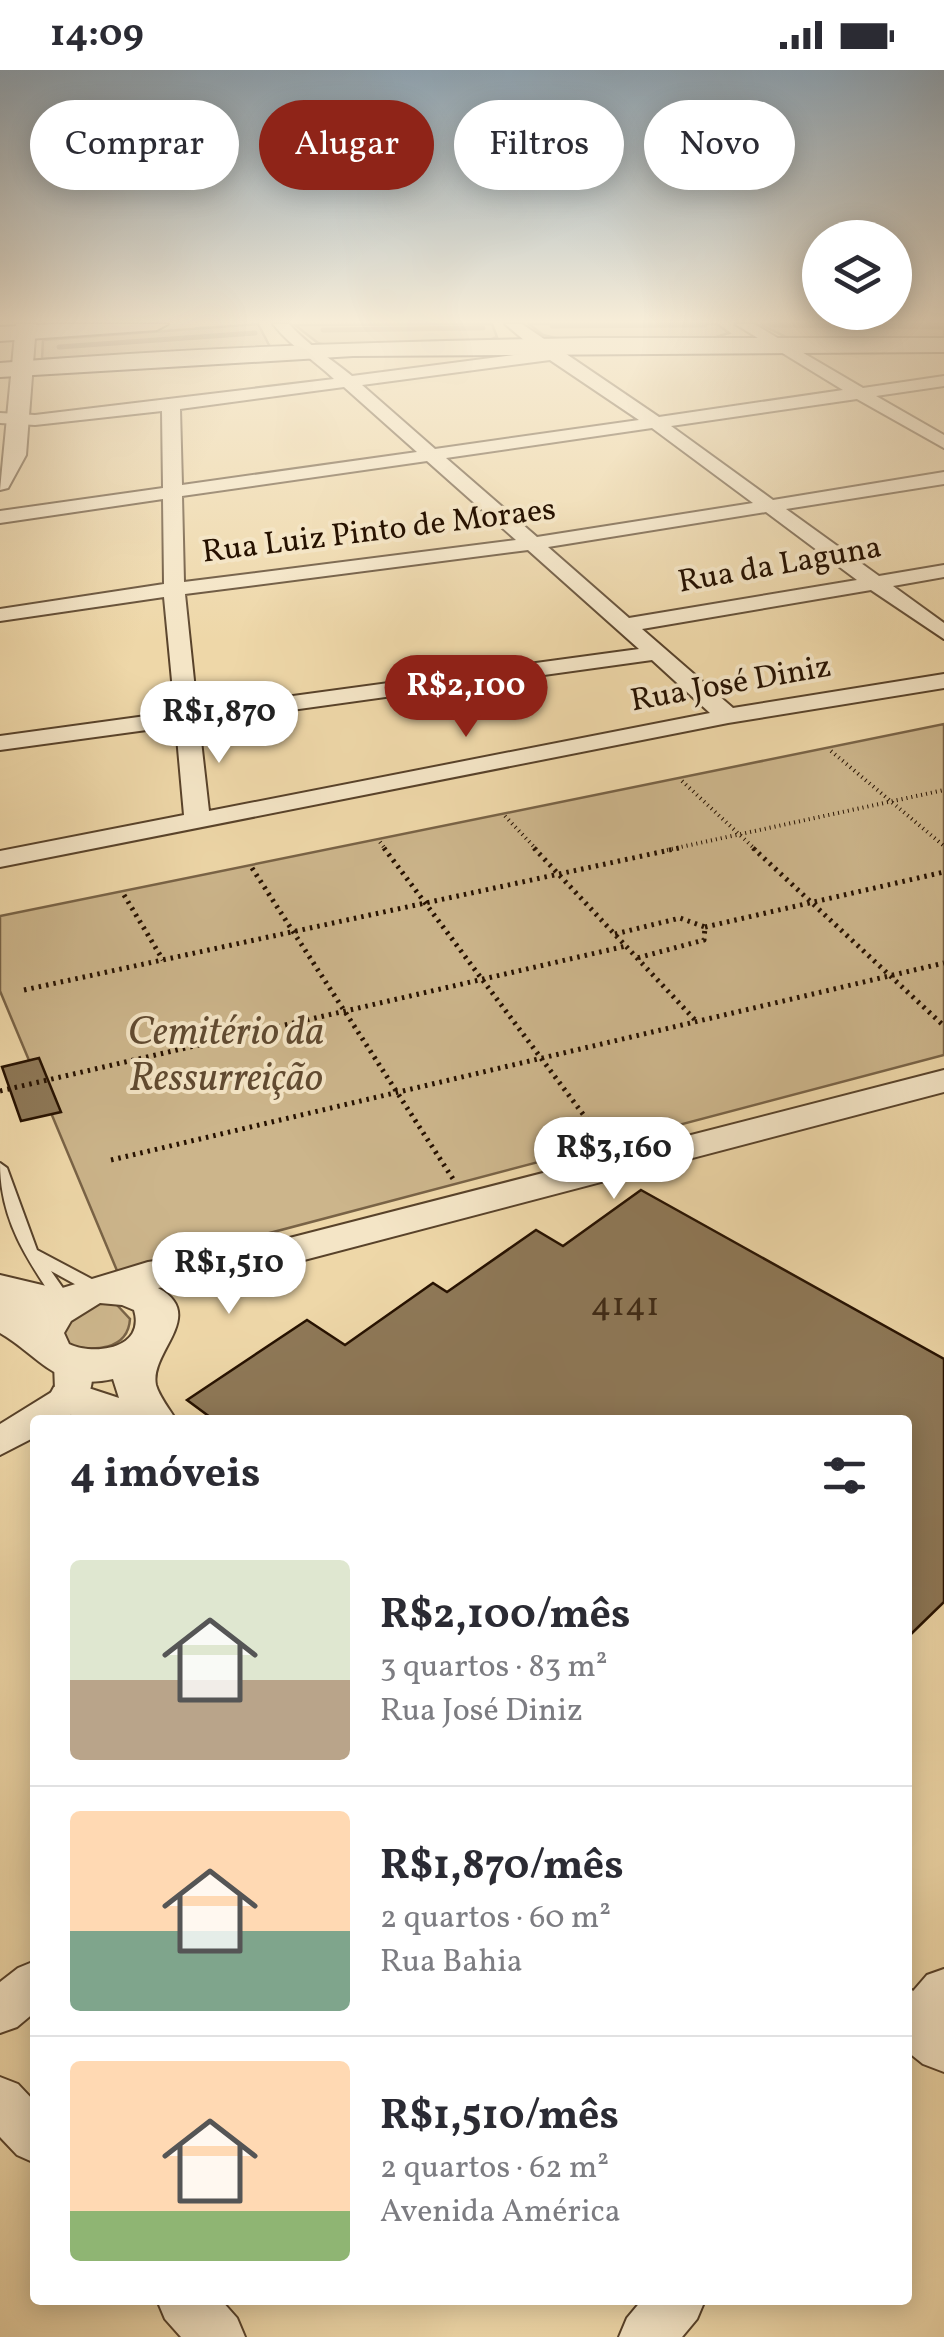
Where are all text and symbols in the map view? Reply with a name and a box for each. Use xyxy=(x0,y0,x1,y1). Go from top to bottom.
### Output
text: 14:09 xyxy=(50,9,144,62)
chip: Comprar xyxy=(30,100,239,190)
chip: Alugar xyxy=(259,100,434,190)
chip: Filtros xyxy=(454,100,624,190)
chip: Novo xyxy=(644,100,795,190)
map controls xyxy=(802,220,912,330)
button: layers xyxy=(802,220,912,330)
street label: Rua Luiz Pinto de Moraes xyxy=(200,488,558,576)
street label: Rua da Laguna xyxy=(675,526,885,606)
street label: Rua José Diniz xyxy=(627,646,835,724)
pin: R$2,100 xyxy=(374,655,558,740)
text: R$2,100 xyxy=(407,665,525,709)
pin: R$1,870 xyxy=(127,681,311,766)
text: R$1,870 xyxy=(162,691,276,735)
park label: Cemitério da Ressurreição xyxy=(128,1006,324,1108)
pin: R$3,160 xyxy=(522,1117,706,1202)
text: R$3,160 xyxy=(556,1127,672,1171)
pin: R$1,510 xyxy=(137,1232,321,1317)
text: R$1,510 xyxy=(174,1242,284,1286)
house number: 4141 xyxy=(591,1282,659,1330)
text: 4 imóveis xyxy=(70,1446,260,1505)
icon: filters xyxy=(817,1448,872,1503)
text: R$2,100/mês xyxy=(380,1587,630,1646)
icon: home xyxy=(150,1600,270,1720)
text: 3 quartos · 83 m² xyxy=(380,1646,608,1690)
text: Rua José Diniz xyxy=(380,1690,583,1734)
text: R$1,870/mês xyxy=(380,1838,624,1897)
icon: home xyxy=(150,1851,270,1971)
text: 2 quartos · 60 m² xyxy=(380,1897,611,1941)
text: Rua Bahia xyxy=(380,1941,523,1985)
text: R$1,510/mês xyxy=(380,2088,619,2147)
icon: home xyxy=(150,2101,270,2221)
text: 2 quartos · 62 m² xyxy=(380,2147,609,2191)
text: Avenida América xyxy=(380,2191,621,2235)

